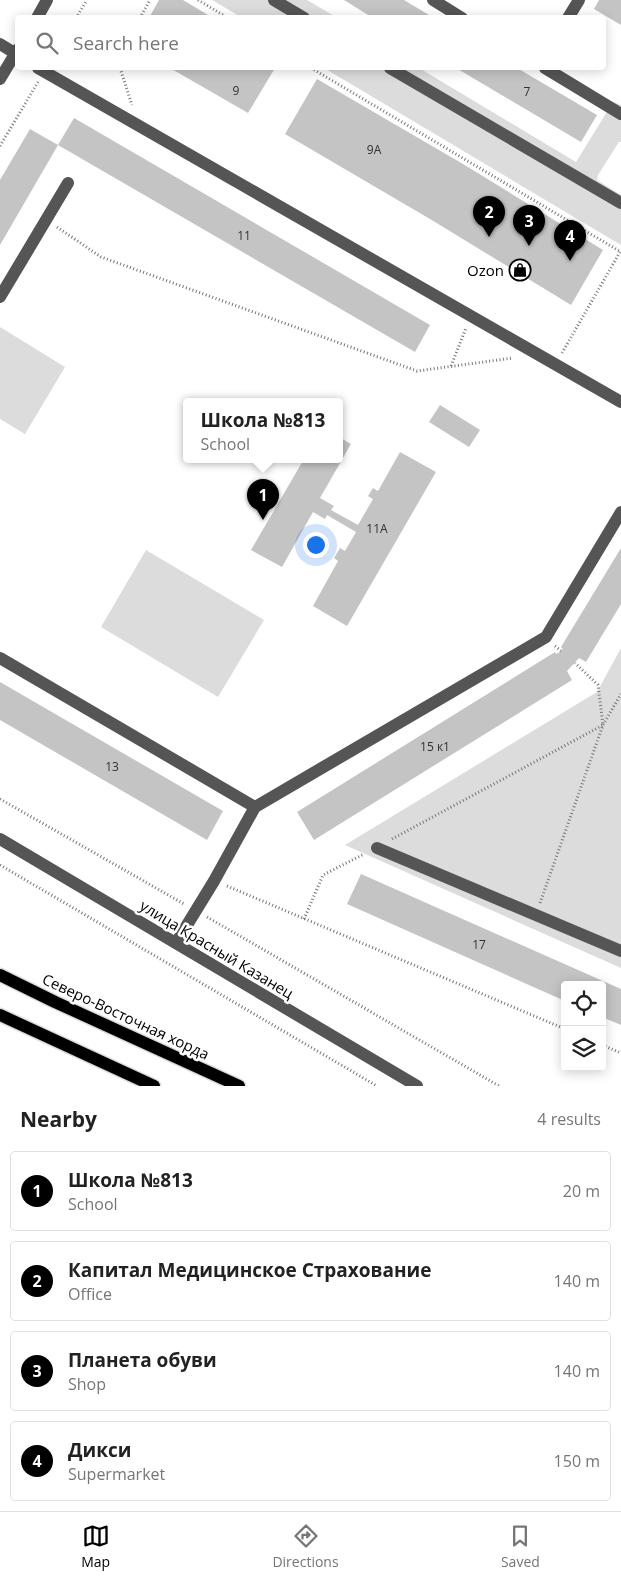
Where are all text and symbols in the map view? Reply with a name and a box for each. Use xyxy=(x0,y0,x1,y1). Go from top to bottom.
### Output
search box xyxy=(15,15,606,70)
icon: search xyxy=(33,29,61,57)
text: Search here xyxy=(73,30,179,56)
house number: 9 xyxy=(233,82,240,99)
house number: 7 xyxy=(524,83,531,100)
house number: 9А xyxy=(367,141,382,158)
pin: 2 xyxy=(473,196,505,237)
pin: 3 xyxy=(513,205,545,246)
pin: 4 xyxy=(554,220,586,261)
house number: 11 xyxy=(237,227,251,244)
shop icon: Ozon xyxy=(508,258,532,282)
place label: Ozon xyxy=(467,260,504,280)
popup xyxy=(183,398,343,463)
text: Школа №813 xyxy=(201,407,325,433)
text: School xyxy=(201,433,250,455)
pin: 1 xyxy=(247,479,279,520)
house number: 11А xyxy=(366,520,388,537)
your location xyxy=(303,532,329,558)
house number: 15 к1 xyxy=(420,738,450,755)
house number: 13 xyxy=(105,758,119,775)
street label: улица Красный Казанец xyxy=(136,895,298,1003)
house number: 17 xyxy=(472,936,486,953)
street label: Северо-Восточная хорда xyxy=(39,968,213,1064)
map controls xyxy=(561,981,606,1071)
button: locate xyxy=(561,981,606,1026)
button: layers xyxy=(561,1026,606,1071)
text: Nearby xyxy=(20,1105,97,1133)
text: 4 results xyxy=(537,1108,601,1130)
text: Школа №813 xyxy=(68,1167,193,1193)
text: 1 xyxy=(32,1180,42,1202)
text: 20 m xyxy=(563,1180,600,1202)
text: School xyxy=(68,1193,118,1215)
text: Капитал Медицинское Страхование xyxy=(68,1257,432,1283)
text: 2 xyxy=(32,1270,42,1292)
text: 140 m xyxy=(554,1270,600,1292)
text: Office xyxy=(68,1283,112,1305)
text: Планета обуви xyxy=(68,1347,217,1373)
text: 3 xyxy=(32,1360,42,1382)
text: 140 m xyxy=(554,1360,600,1382)
text: Shop xyxy=(68,1373,106,1395)
text: Дикси xyxy=(68,1437,131,1463)
text: 4 xyxy=(32,1450,42,1472)
text: 150 m xyxy=(554,1450,600,1472)
text: Supermarket xyxy=(68,1463,165,1485)
tab: Map xyxy=(81,1522,110,1571)
tab: Directions xyxy=(272,1522,339,1571)
tab: Saved xyxy=(501,1522,540,1571)

